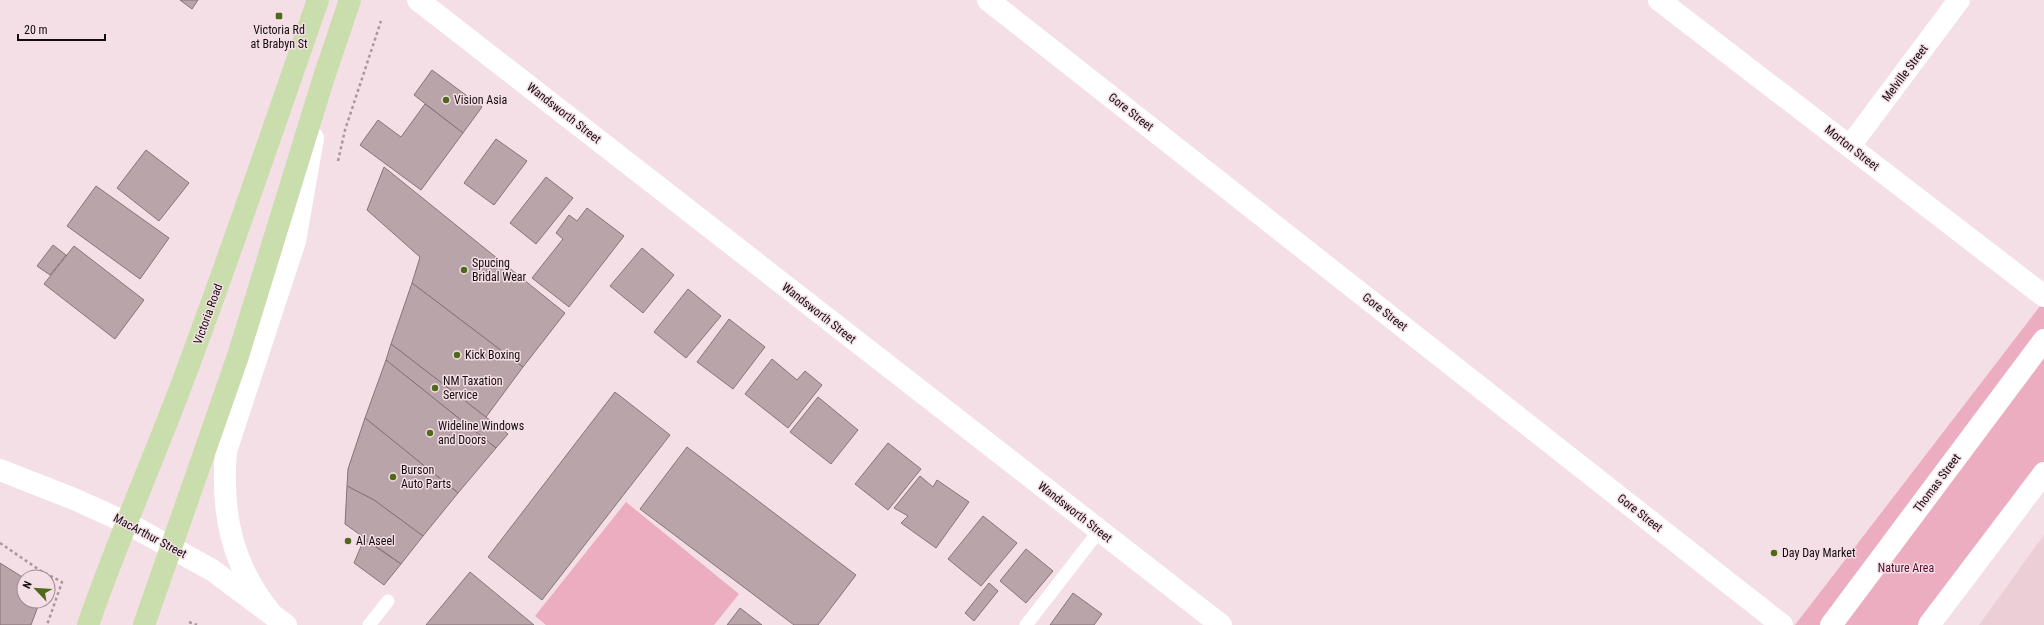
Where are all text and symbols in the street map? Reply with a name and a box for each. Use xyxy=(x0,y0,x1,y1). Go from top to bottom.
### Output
marker: Victoria Rd at Brabyn St xyxy=(274,11,284,21)
scale bar xyxy=(18,16,105,42)
text: 20 m xyxy=(24,23,48,37)
place label: Victoria Rd at Brabyn St xyxy=(251,23,308,51)
street label: Melville Street xyxy=(1879,42,1931,104)
street label: Wandsworth Street xyxy=(524,80,604,146)
street label: Gore Street xyxy=(1106,90,1157,134)
place label: Vision Asia xyxy=(454,93,507,107)
marker: Vision Asia xyxy=(441,95,451,105)
street label: Morton Street xyxy=(1822,122,1882,174)
place label: Spucing Bridal Wear xyxy=(472,256,527,284)
marker: Spucing Bridal Wear xyxy=(459,265,469,275)
street label: Wandsworth Street xyxy=(779,280,859,346)
street label: Victoria Road xyxy=(191,282,225,346)
street label: Gore Street xyxy=(1360,290,1411,334)
place label: Kick Boxing xyxy=(465,348,520,362)
marker: Kick Boxing xyxy=(452,350,462,360)
place label: NM Taxation Service xyxy=(443,374,503,402)
marker: NM Taxation Service xyxy=(430,383,440,393)
place label: Wideline Windows and Doors xyxy=(438,419,524,447)
marker: Wideline Windows and Doors xyxy=(425,428,435,438)
street label: Thomas Street xyxy=(1911,451,1964,515)
place label: Burson Auto Parts xyxy=(401,463,451,491)
marker: Burson Auto Parts xyxy=(388,472,398,482)
street label: Wandsworth Street xyxy=(1035,479,1115,545)
street label: Gore Street xyxy=(1615,491,1666,535)
street label: MacArthur Street xyxy=(111,511,189,561)
place label: Al Aseel xyxy=(356,534,395,548)
marker: Al Aseel xyxy=(343,536,353,546)
place label: Day Day Market xyxy=(1782,546,1856,560)
marker: Day Day Market xyxy=(1769,548,1779,558)
park label: Nature Area xyxy=(1878,561,1934,575)
north arrow xyxy=(16,569,56,609)
text: N xyxy=(20,579,35,591)

